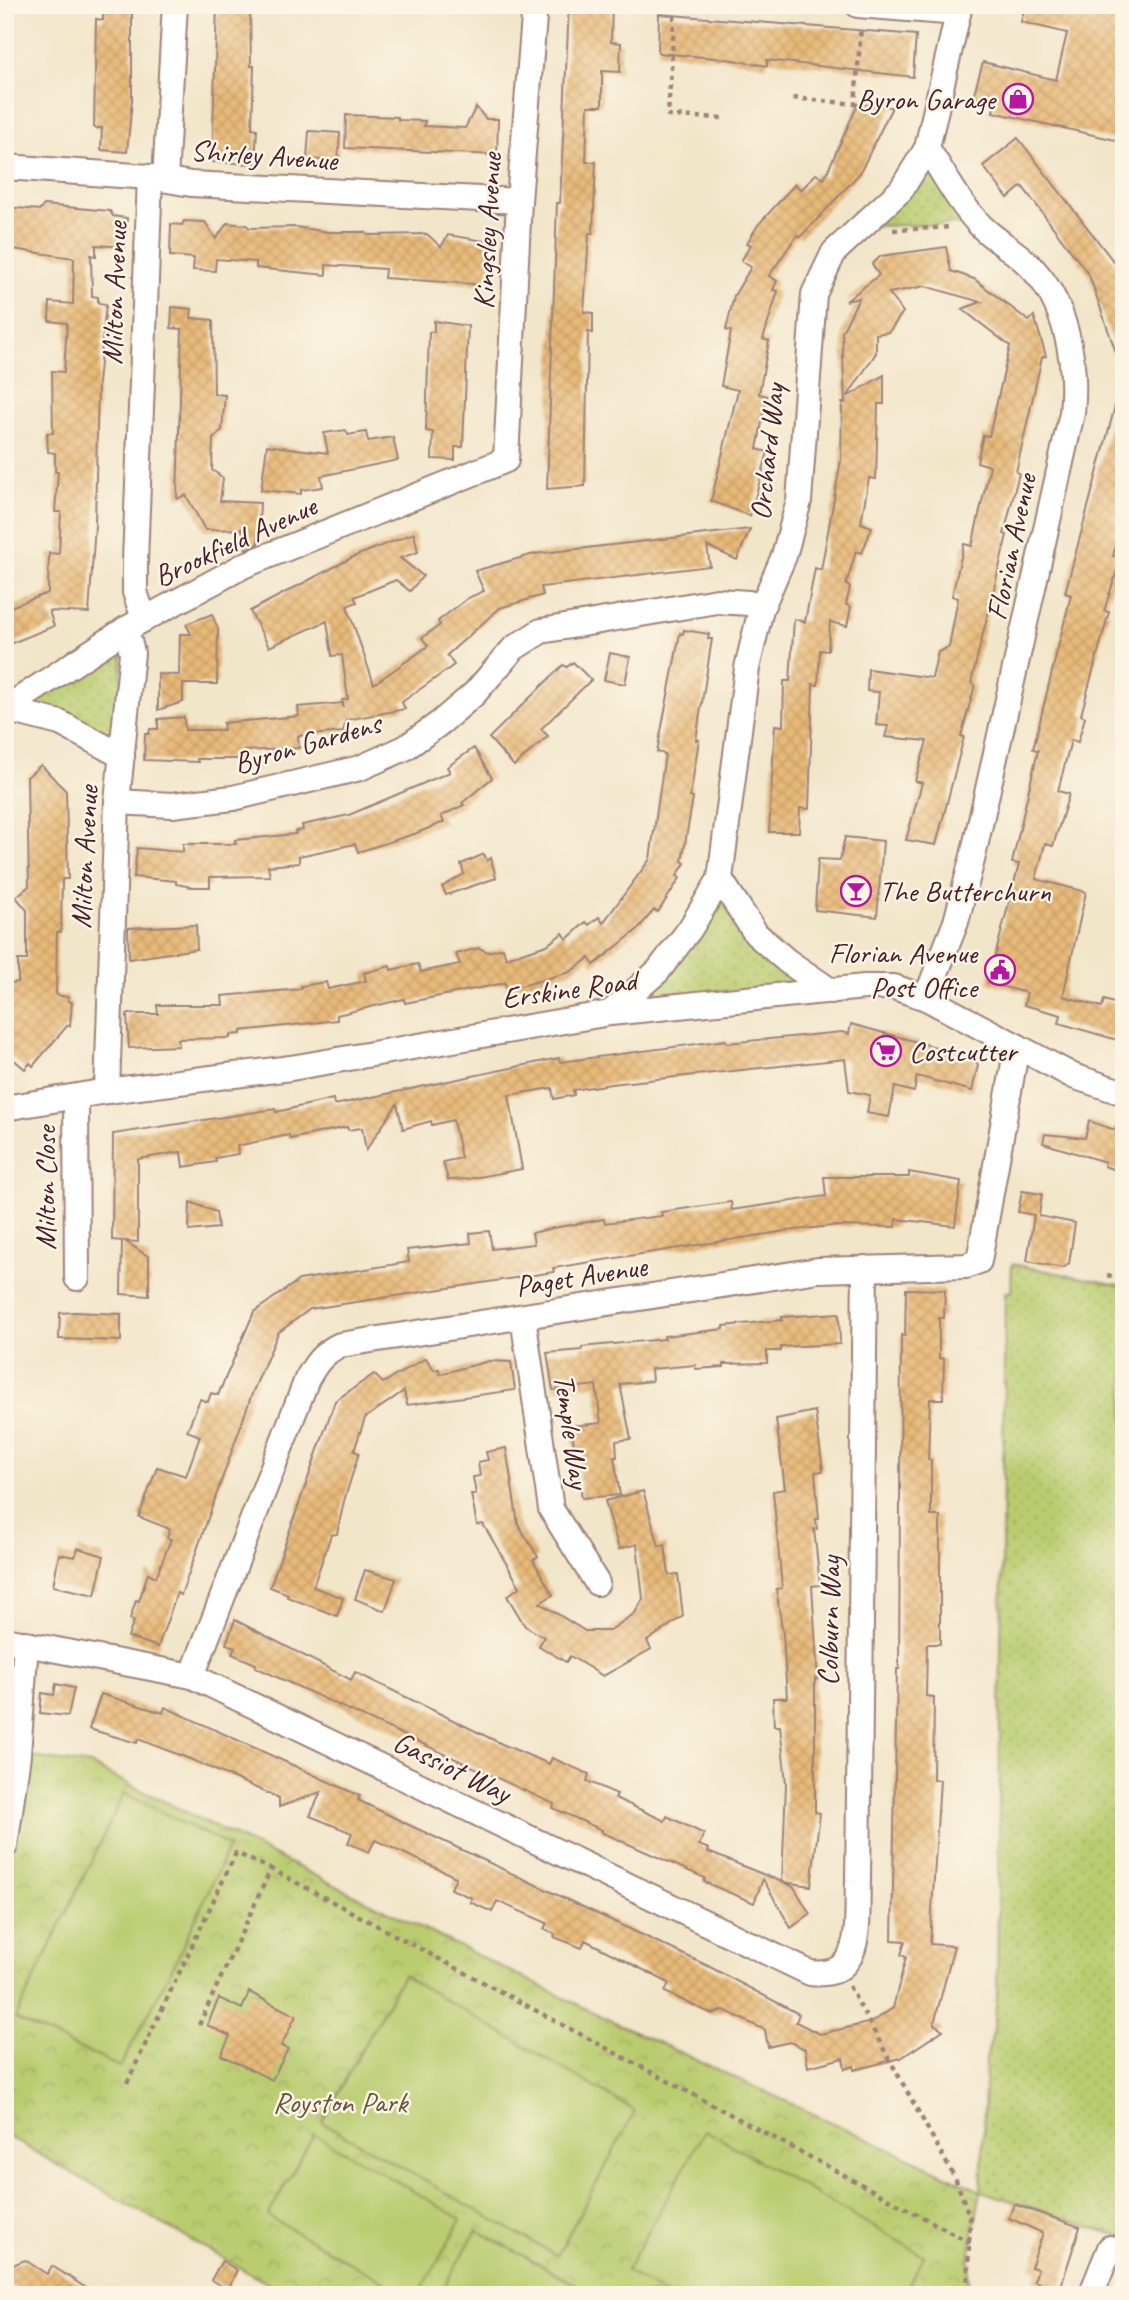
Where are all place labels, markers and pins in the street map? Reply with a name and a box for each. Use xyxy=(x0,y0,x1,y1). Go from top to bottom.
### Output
place label: Byron Garage xyxy=(857,80,997,118)
shop icon: Byron Garage xyxy=(1001,82,1035,116)
place label: The Butterchurn xyxy=(879,872,1051,910)
bar icon: The Butterchurn xyxy=(839,874,873,908)
place label: Florian Avenue Post Office xyxy=(829,934,979,1006)
public building icon: Florian Avenue Post Office xyxy=(983,953,1017,987)
place label: Costcutter xyxy=(909,1032,1019,1070)
supermarket icon: Costcutter xyxy=(869,1034,903,1068)

